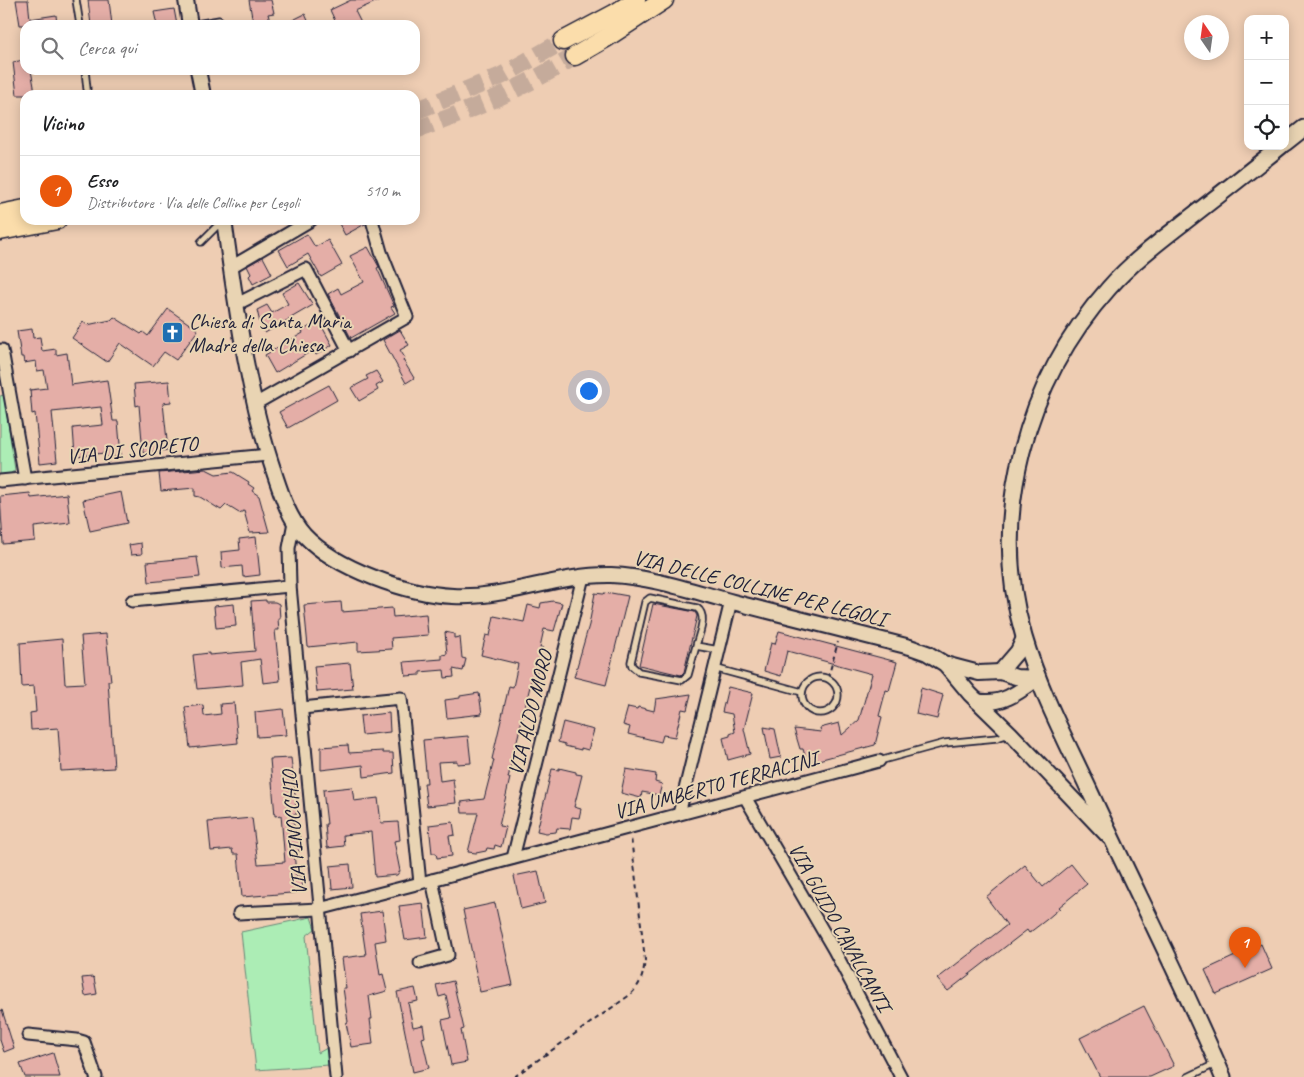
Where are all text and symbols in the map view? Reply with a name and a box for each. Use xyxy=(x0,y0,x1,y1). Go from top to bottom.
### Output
north arrow xyxy=(1184,15,1229,60)
map controls xyxy=(1244,15,1289,150)
button: + xyxy=(1244,15,1289,60)
search box xyxy=(20,20,420,75)
icon: search xyxy=(38,34,66,62)
text: Cerca qui xyxy=(78,36,137,60)
button: − xyxy=(1244,60,1289,105)
button: locate xyxy=(1244,105,1289,150)
text: Vicino xyxy=(40,110,83,136)
text: Esso xyxy=(87,169,117,193)
text: 1 xyxy=(52,181,60,201)
text: 510 m xyxy=(366,181,400,201)
text: Distributore · Via delle Colline per Legoli xyxy=(87,193,299,213)
place label: Chiesa di Santa Maria Madre della Chiesa xyxy=(189,308,353,358)
church icon: Chiesa di Santa Maria Madre della Chiesa xyxy=(161,321,185,345)
your location xyxy=(576,378,602,404)
street label: VIA DI SCOPETO xyxy=(65,430,201,470)
street label: VIA DELLE COLLINE PER LEGOLI xyxy=(631,544,893,633)
street label: VIA ALDO MORO xyxy=(502,646,559,778)
street label: VIA UMBERTO TERRACINI xyxy=(611,744,825,825)
street label: VIA PINOCCHIO xyxy=(275,767,312,896)
street label: VIA GUIDO CAVALCANTI xyxy=(783,838,899,1020)
pin: 1 xyxy=(1229,927,1261,968)

